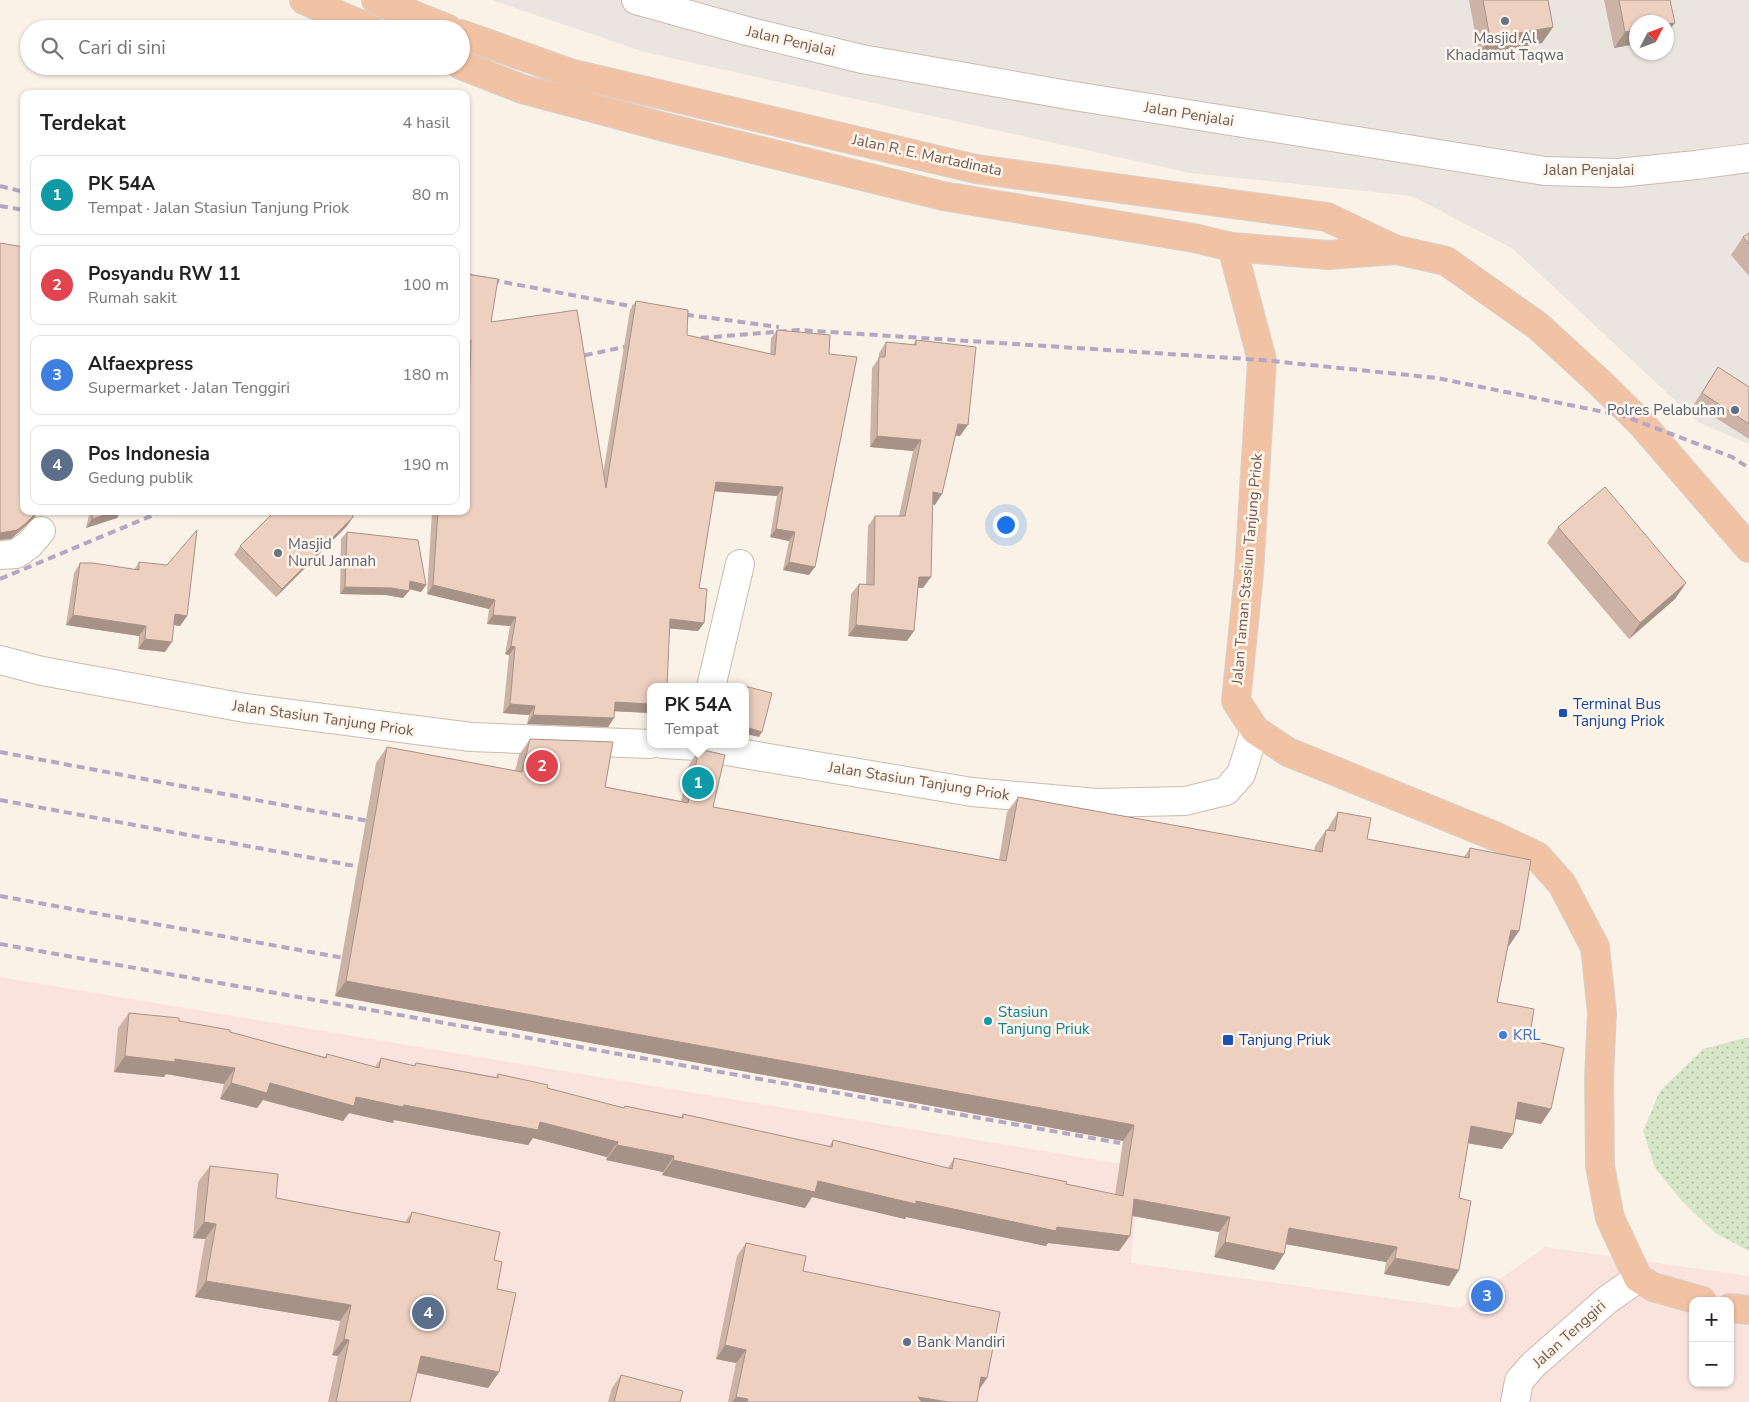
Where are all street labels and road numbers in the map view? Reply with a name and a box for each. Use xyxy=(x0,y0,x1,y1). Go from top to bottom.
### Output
street label: Jalan Penjalai xyxy=(744,21,837,61)
street label: Jalan Penjalai xyxy=(1142,97,1235,131)
street label: Jalan R. E. Martadinata xyxy=(849,129,1004,181)
street label: Jalan Penjalai xyxy=(1543,160,1634,180)
street label: Jalan Taman Stasiun Tanjung Priok xyxy=(1227,452,1267,686)
street label: Jalan Stasiun Tanjung Priok xyxy=(230,695,415,741)
street label: Jalan Stasiun Tanjung Priok xyxy=(826,757,1011,805)
street label: Jalan Tenggiri xyxy=(1527,1296,1610,1373)

